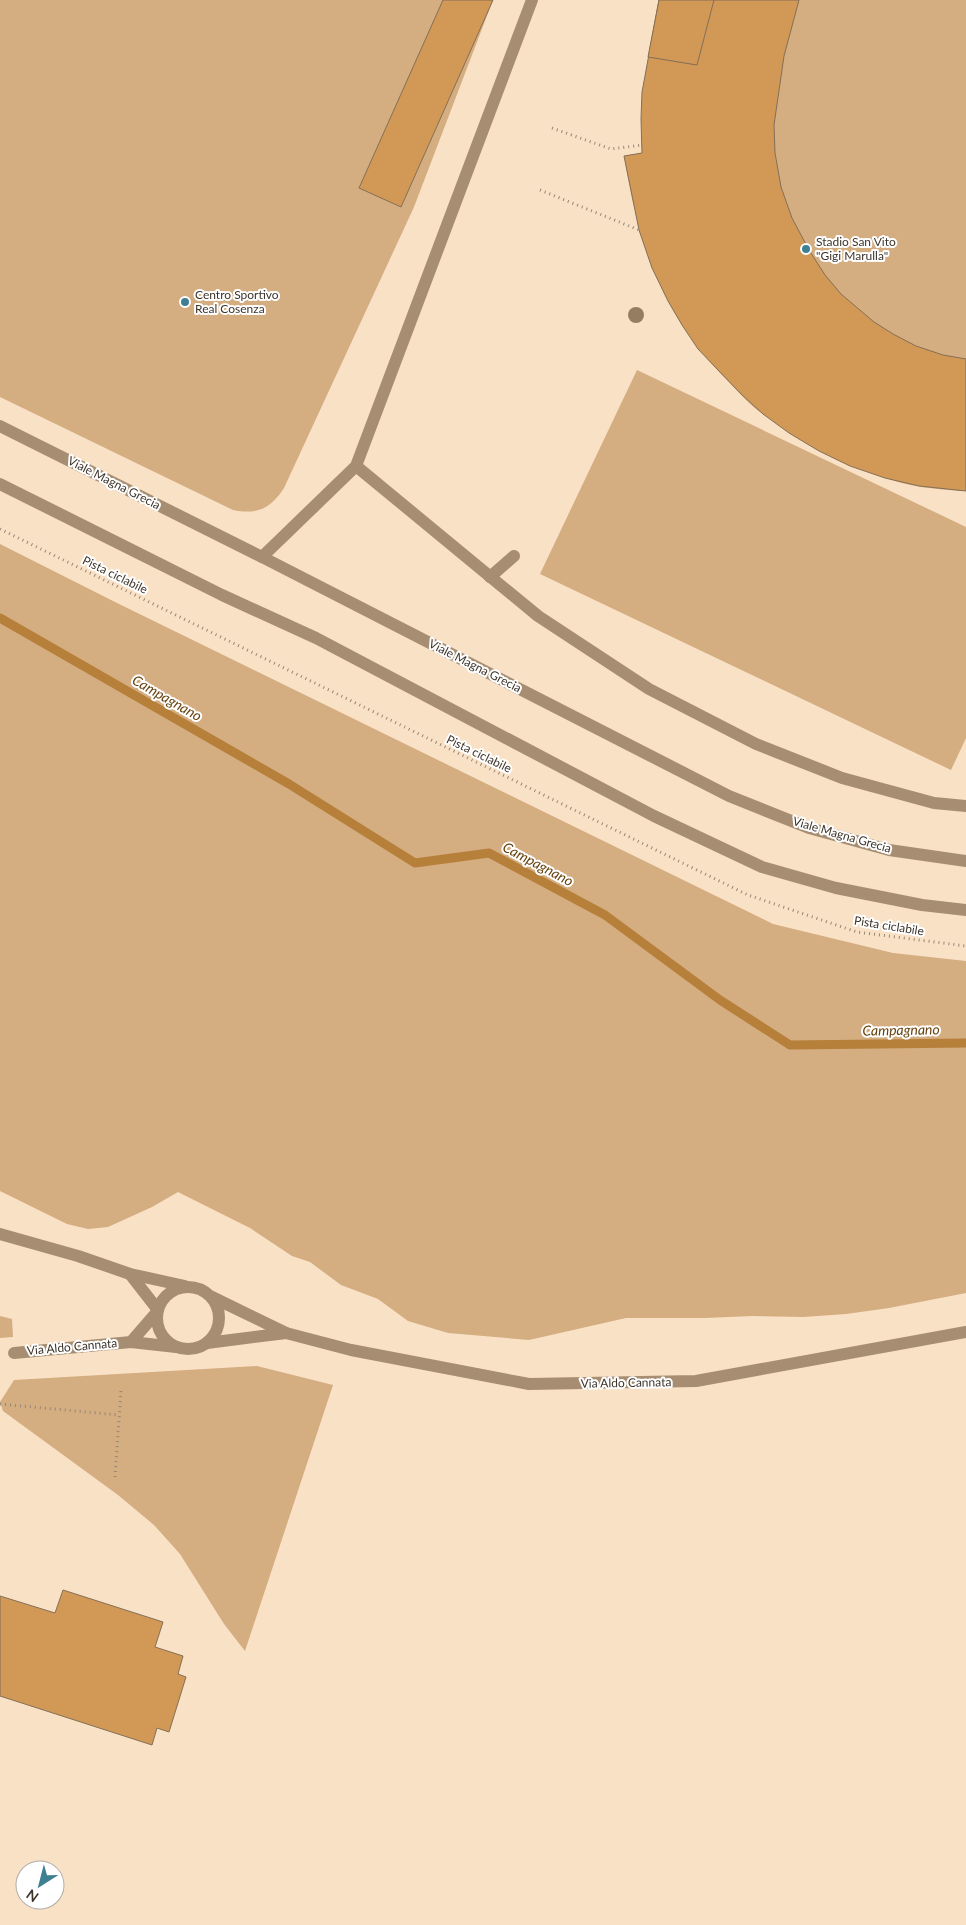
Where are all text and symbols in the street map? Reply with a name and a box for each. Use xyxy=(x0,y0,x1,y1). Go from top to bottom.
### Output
place label: Stadio San Vito "Gigi Marulla" xyxy=(816,234,896,263)
marker: Stadio San Vito "Gigi Marulla" xyxy=(800,243,812,255)
place label: Centro Sportivo Real Cosenza xyxy=(195,287,279,316)
marker: Centro Sportivo Real Cosenza xyxy=(179,296,191,308)
street label: Viale Magna Grecia xyxy=(65,453,163,512)
street label: Pista ciclabile xyxy=(80,552,150,597)
street label: Viale Magna Grecia xyxy=(426,636,524,695)
water label: Campagnano xyxy=(129,671,205,724)
street label: Pista ciclabile xyxy=(444,731,514,776)
street label: Viale Magna Grecia xyxy=(791,813,893,856)
water label: Campagnano xyxy=(500,838,576,889)
street label: Pista ciclabile xyxy=(853,913,925,938)
water label: Campagnano xyxy=(862,1020,940,1039)
street label: Via Aldo Cannata xyxy=(26,1335,118,1358)
street label: Via Aldo Cannata xyxy=(581,1374,671,1391)
north arrow xyxy=(15,1860,65,1910)
text: N xyxy=(23,1886,41,1906)

